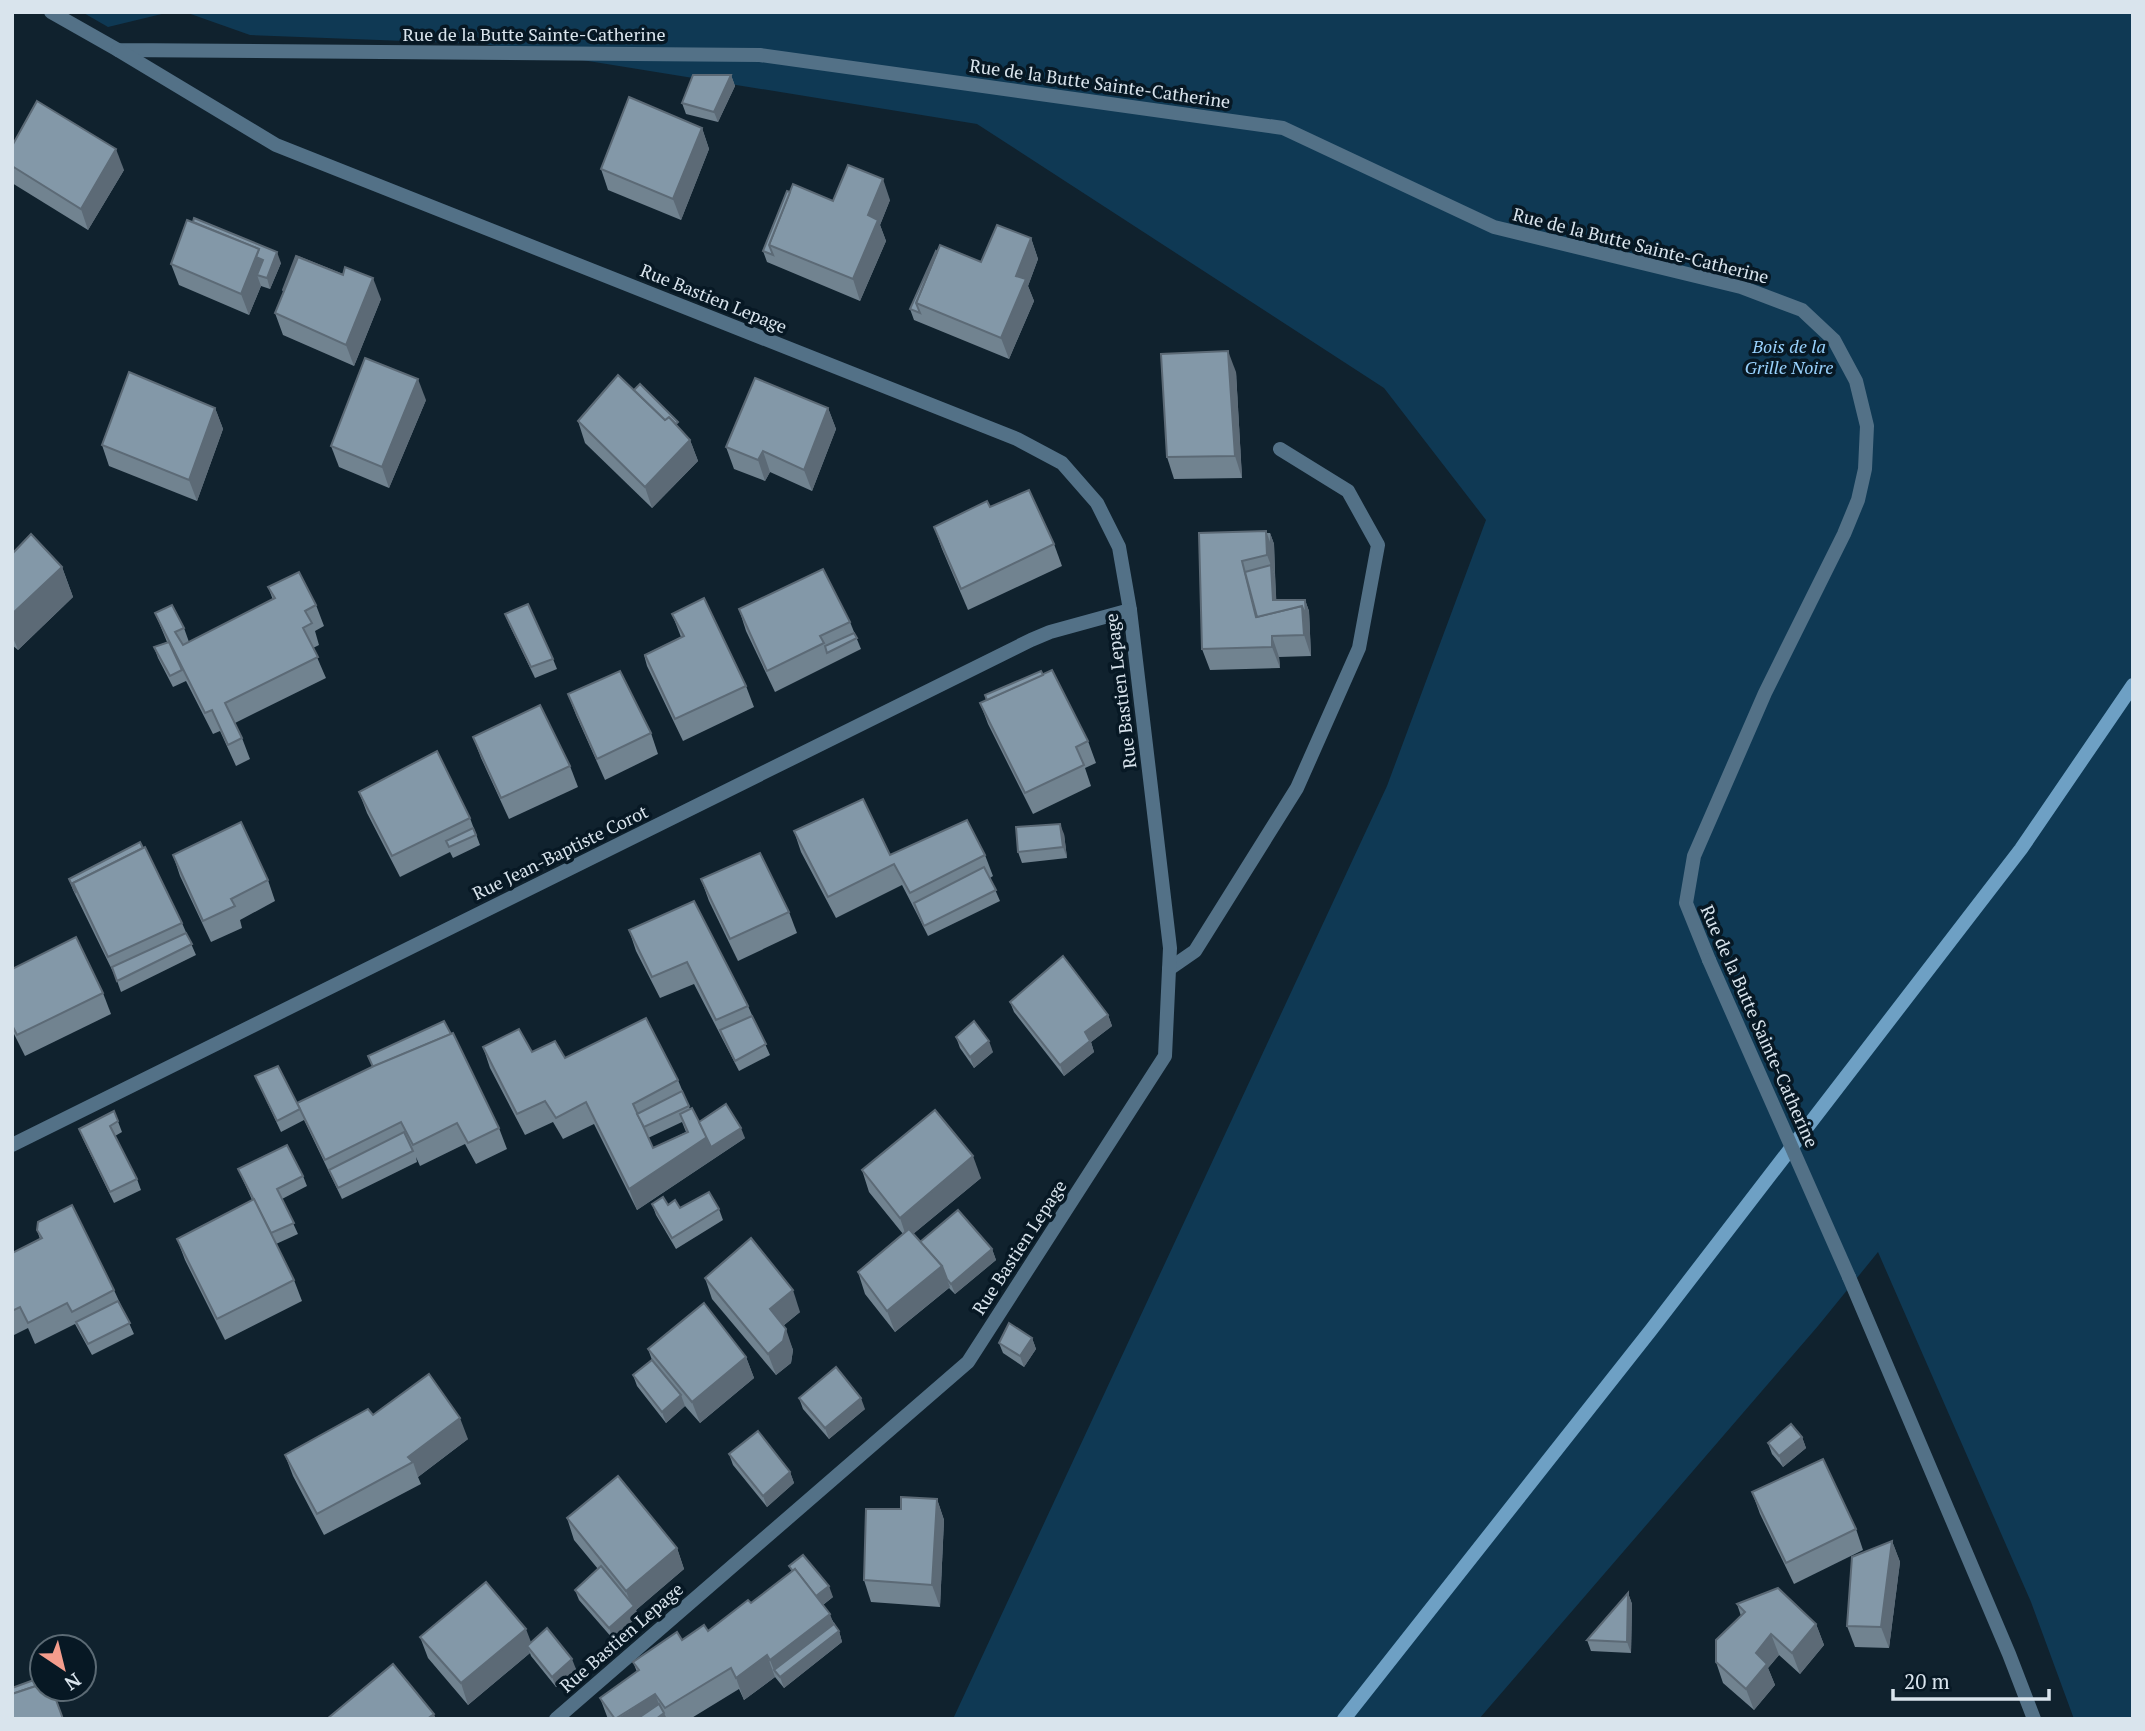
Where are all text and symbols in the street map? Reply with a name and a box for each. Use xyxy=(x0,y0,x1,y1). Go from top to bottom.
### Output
street label: Rue de la Butte Sainte-Catherine xyxy=(403,22,665,46)
street label: Rue de la Butte Sainte-Catherine xyxy=(968,53,1232,113)
street label: Rue de la Butte Sainte-Catherine xyxy=(1511,202,1771,288)
street label: Rue Bastien Lepage xyxy=(637,258,791,338)
park label: Bois de la Grille Noire xyxy=(1745,334,1833,379)
street label: Rue Bastien Lepage xyxy=(1099,612,1141,770)
street label: Rue Jean-Baptiste Corot xyxy=(468,799,652,905)
street label: Rue de la Butte Sainte-Catherine xyxy=(1696,901,1824,1151)
street label: Rue Bastien Lepage xyxy=(966,1175,1072,1319)
street label: Rue Bastien Lepage xyxy=(554,1577,688,1697)
north arrow xyxy=(28,1633,98,1703)
scale bar xyxy=(1893,1658,2049,1702)
text: 20 m xyxy=(1904,1667,1950,1695)
text: N xyxy=(59,1668,86,1697)

